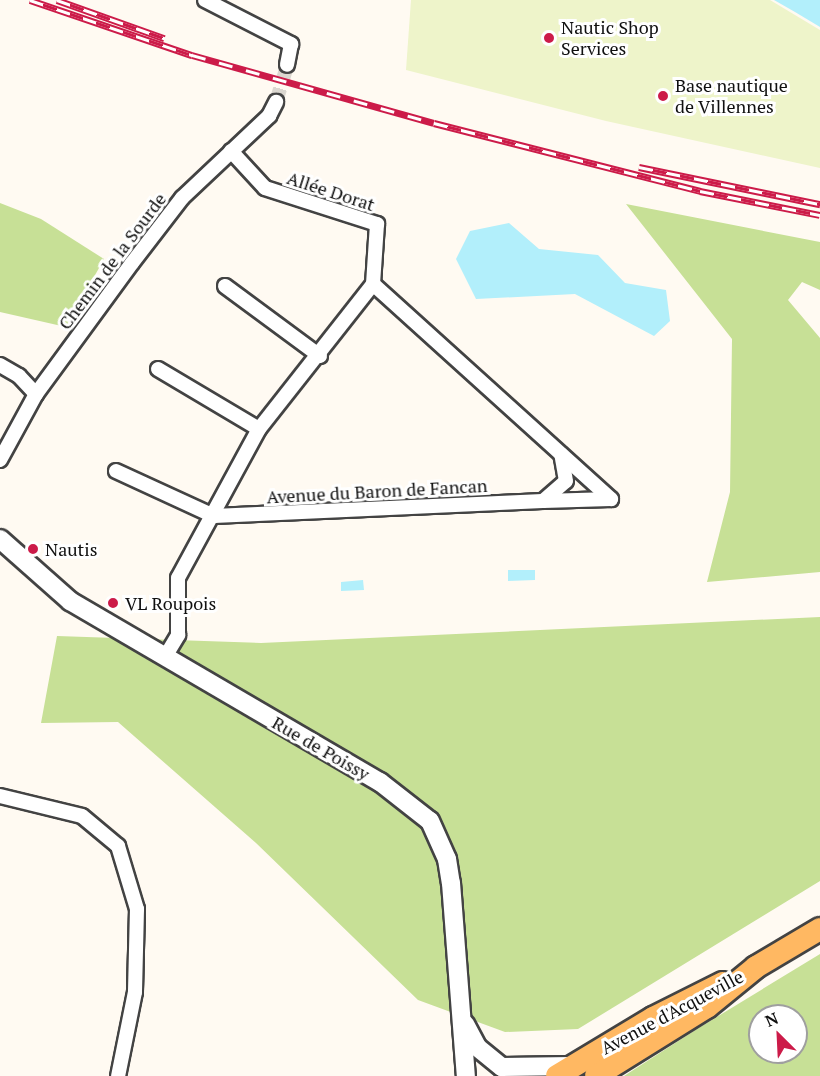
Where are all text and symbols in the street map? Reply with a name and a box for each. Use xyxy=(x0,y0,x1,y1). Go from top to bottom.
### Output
place label: Nautic Shop Services xyxy=(561,17,659,60)
marker: Nautic Shop Services xyxy=(542,31,556,45)
place label: Base nautique de Villennes xyxy=(675,75,788,118)
marker: Base nautique de Villennes xyxy=(656,89,670,103)
street label: Allée Dorat xyxy=(284,167,378,215)
street label: Chemin de la Sourde xyxy=(54,188,170,334)
street label: Avenue du Baron de Fancan xyxy=(266,474,488,508)
place label: Nautis xyxy=(45,538,97,560)
marker: Nautis xyxy=(26,542,40,556)
place label: VL Roupois xyxy=(125,592,216,614)
marker: VL Roupois xyxy=(106,596,120,610)
street label: Rue de Poissy xyxy=(268,711,374,785)
street label: Avenue d'Acqueville xyxy=(597,965,747,1059)
north arrow xyxy=(748,1004,808,1064)
text: N xyxy=(761,1007,782,1032)

